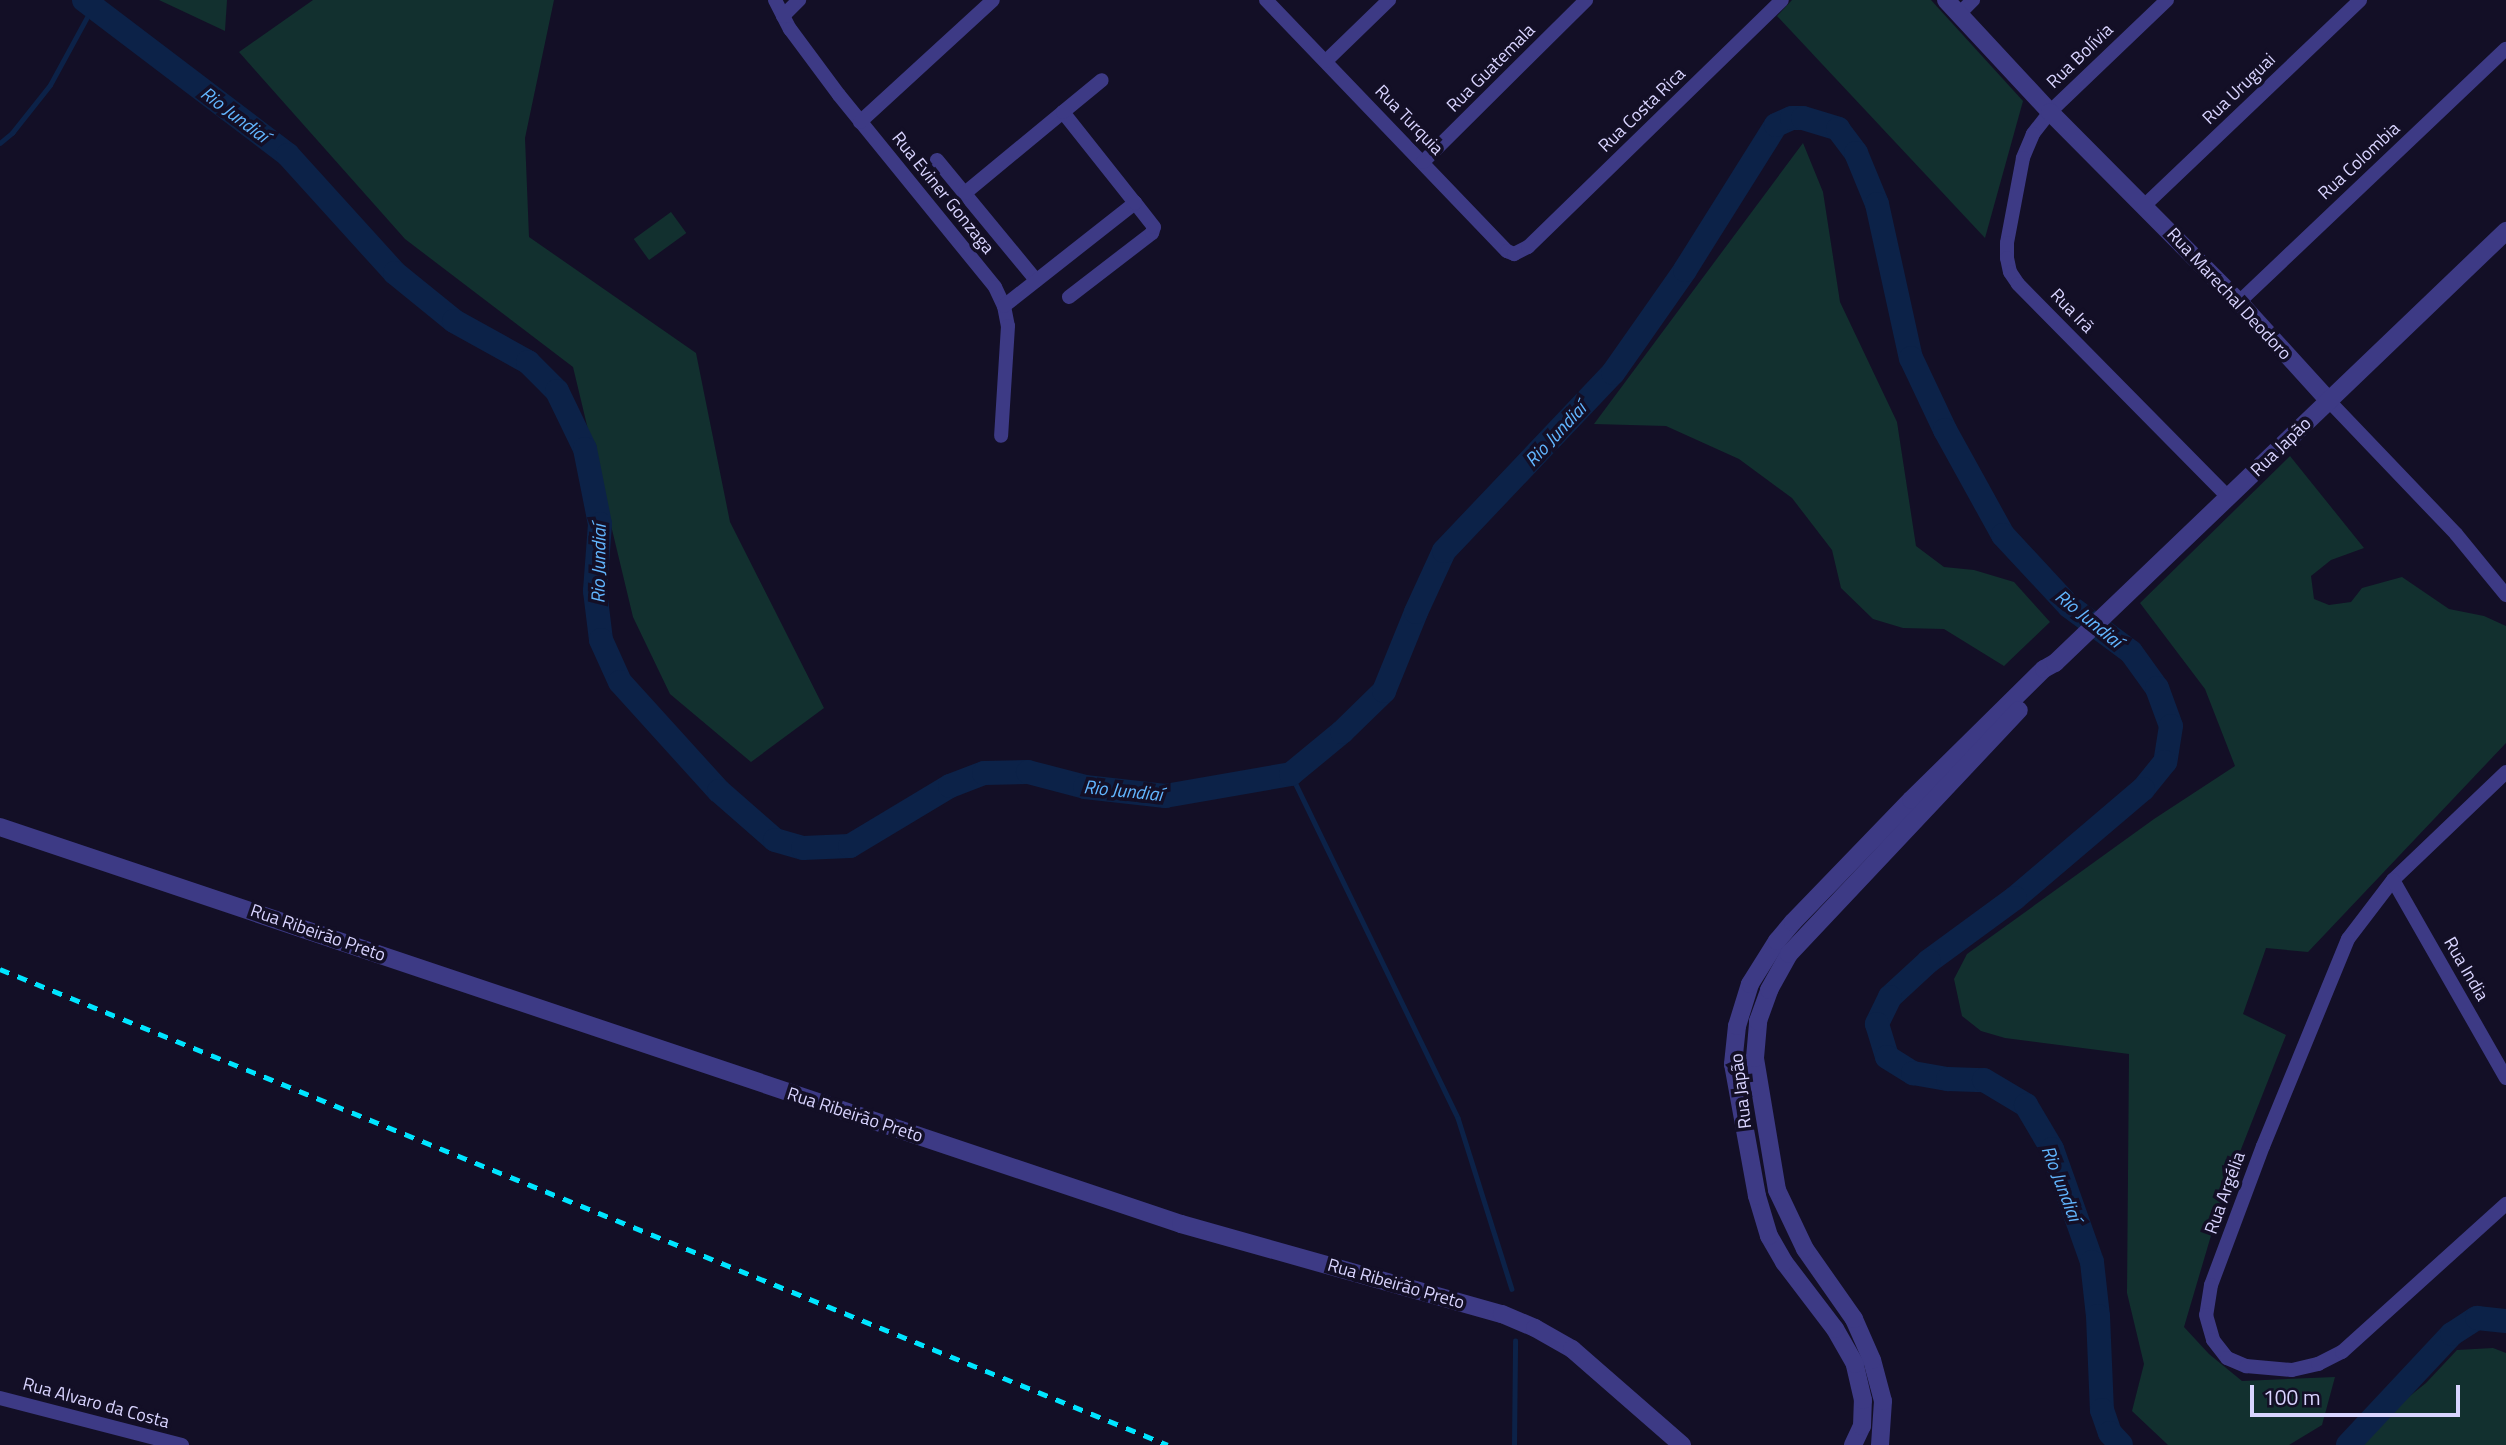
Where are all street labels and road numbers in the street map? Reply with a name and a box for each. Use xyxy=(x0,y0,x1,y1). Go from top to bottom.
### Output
street label: Rua Guatemala xyxy=(1442,19,1540,117)
street label: Rua Bolívia xyxy=(2042,19,2118,93)
street label: Rua Uruguai xyxy=(2198,49,2280,129)
street label: Rua Costa Rica xyxy=(1594,63,1690,157)
street label: Rua Turquia xyxy=(1370,80,1448,160)
street label: Rua Colombia xyxy=(2314,118,2404,204)
street label: Rua Eviner Gonzaga xyxy=(887,128,999,258)
street label: Rua Marechal Deodoro xyxy=(2162,224,2296,364)
street label: Rua Irã xyxy=(2046,284,2098,338)
street label: Rua Japão xyxy=(2246,413,2316,481)
street label: Rua Ribeirão Preto xyxy=(248,900,388,966)
street label: Rua India xyxy=(2439,933,2493,1005)
street label: Rua Japão xyxy=(1726,1052,1756,1130)
street label: Rua Ribeirão Preto xyxy=(784,1083,926,1147)
street label: Rua Argélia xyxy=(2200,1149,2250,1237)
street label: Rua Ribeirão Preto xyxy=(1325,1254,1467,1314)
street label: Rua Alvaro da Costa xyxy=(20,1373,172,1433)

